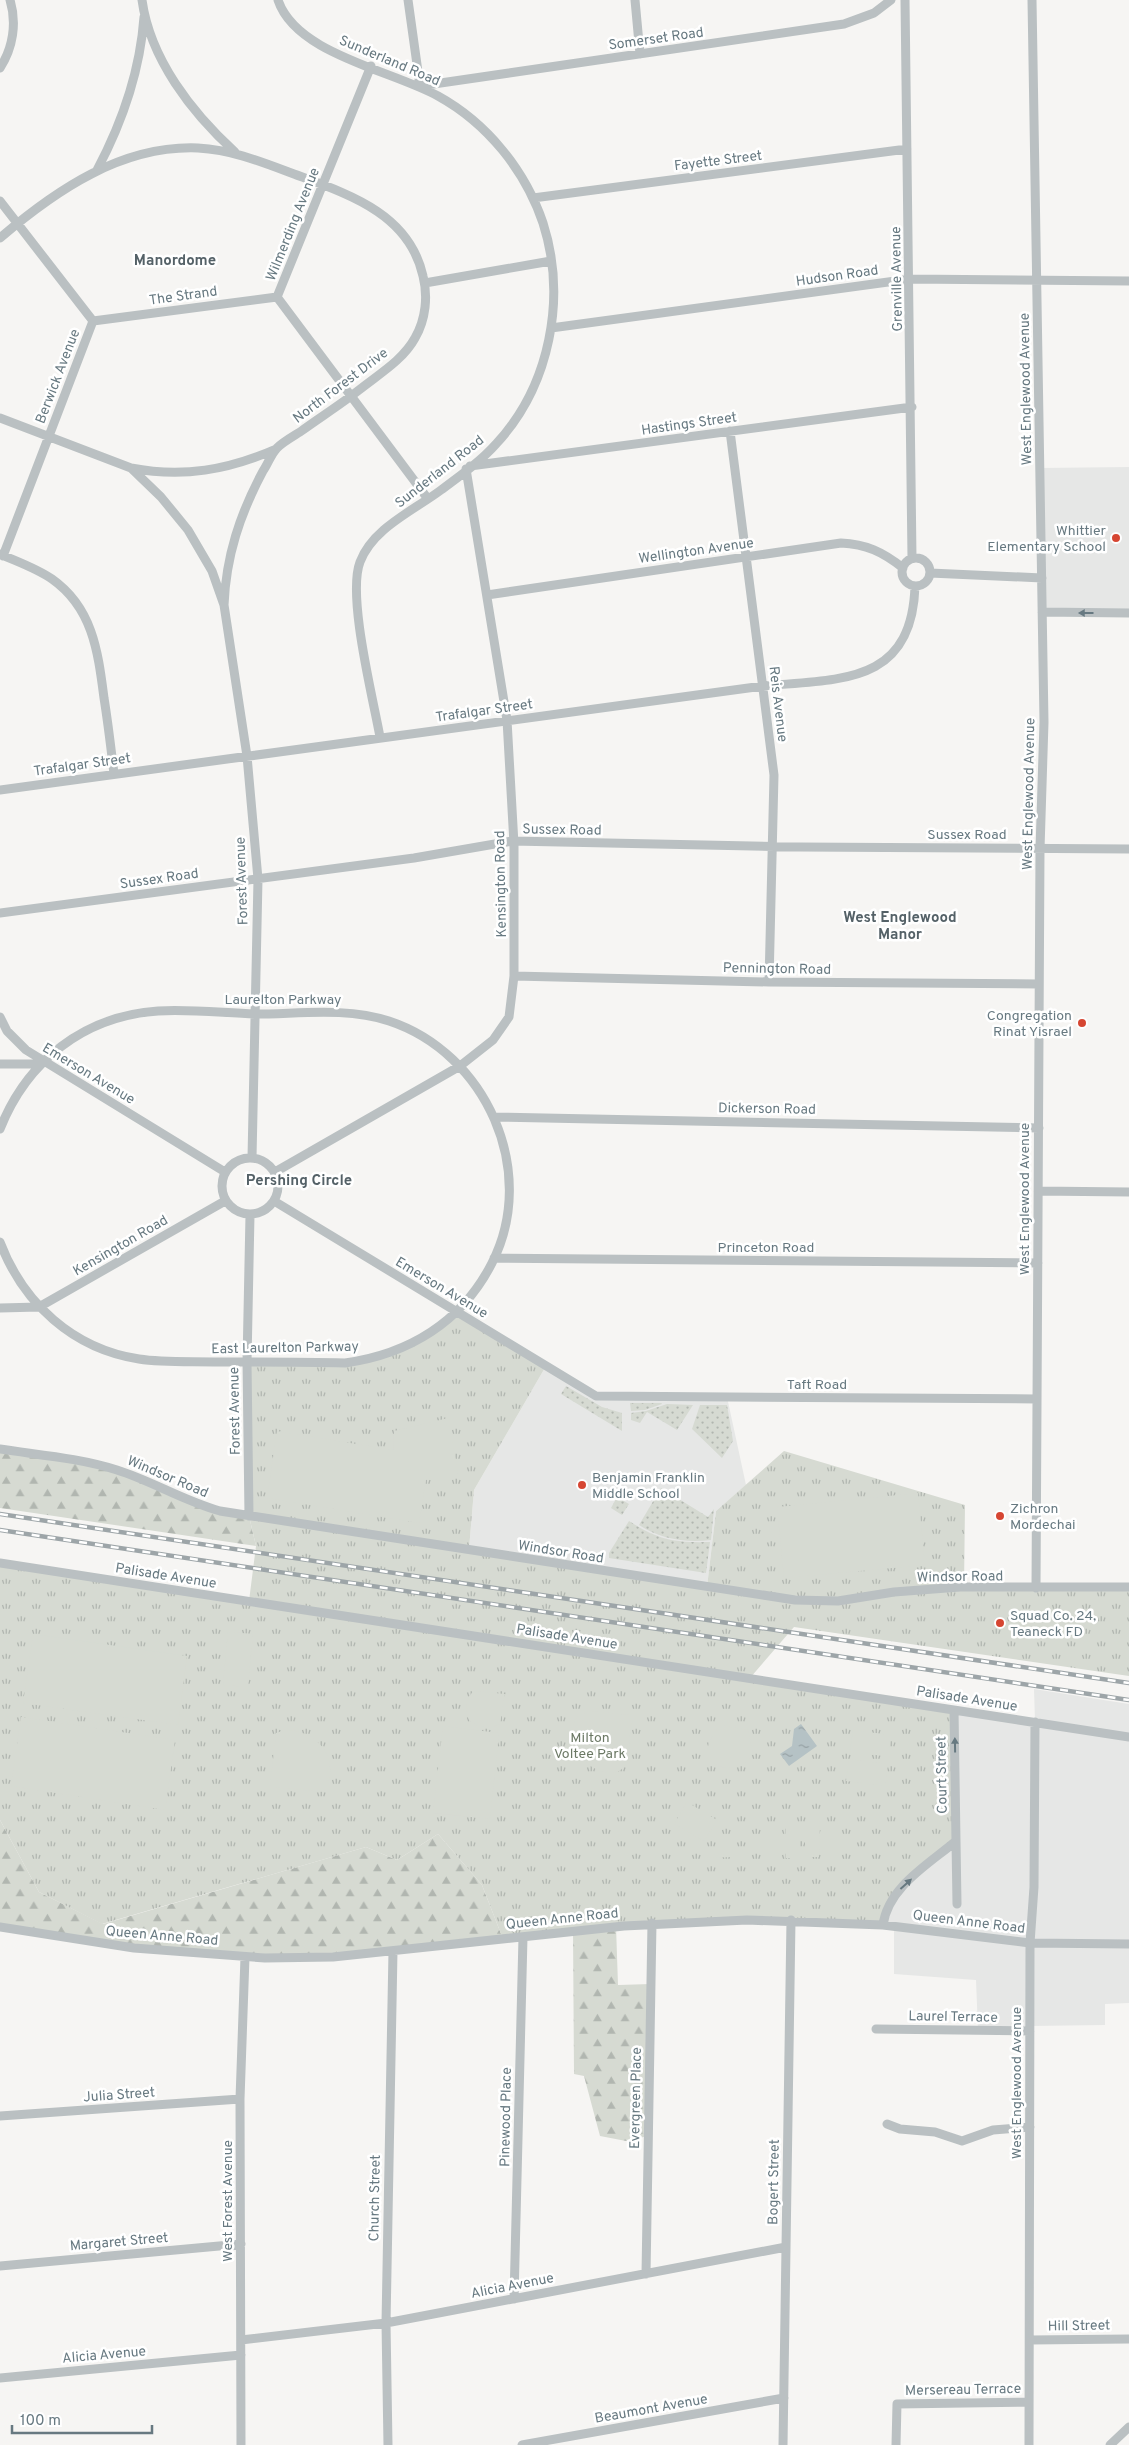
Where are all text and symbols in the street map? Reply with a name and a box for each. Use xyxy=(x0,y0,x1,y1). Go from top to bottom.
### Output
street label: Somerset Road xyxy=(608,24,705,55)
street label: Sunderland Road xyxy=(336,32,443,90)
street label: Fayette Street xyxy=(673,148,763,175)
street label: Wilmerding Avenue xyxy=(263,165,324,284)
street label: Grenville Avenue xyxy=(888,226,907,332)
district label: Manordome xyxy=(134,252,216,271)
street label: Hudson Road xyxy=(795,262,880,291)
street label: The Strand xyxy=(148,283,218,310)
street label: West Englewood Avenue xyxy=(1017,313,1036,465)
street label: Berwick Avenue xyxy=(33,327,84,426)
street label: North Forest Drive xyxy=(290,345,392,427)
street label: Hastings Street xyxy=(640,409,738,440)
street label: Sunderland Road xyxy=(392,432,488,512)
place label: Whittier Elementary School xyxy=(987,523,1107,556)
marker: Whittier Elementary School xyxy=(1110,532,1122,544)
street label: Wellington Avenue xyxy=(637,535,755,568)
one-way arrow xyxy=(1077,609,1093,617)
street label: Reis Avenue xyxy=(764,665,791,743)
street label: Trafalgar Street xyxy=(435,696,534,727)
street label: West Englewood Avenue xyxy=(1020,718,1039,870)
street label: Trafalgar Street xyxy=(33,750,132,781)
street label: Sussex Road xyxy=(522,821,602,840)
street label: Sussex Road xyxy=(927,827,1007,844)
street label: Kensington Road xyxy=(492,830,511,938)
street label: Forest Avenue xyxy=(232,837,253,925)
street label: Sussex Road xyxy=(119,866,200,893)
district label: West Englewood Manor xyxy=(843,909,957,945)
street label: Pennington Road xyxy=(723,960,831,979)
street label: Laurelton Parkway xyxy=(225,992,341,1009)
place label: Congregation Rinat Yisrael xyxy=(987,1008,1072,1041)
marker: Congregation Rinat Yisrael xyxy=(1076,1017,1088,1029)
street label: Emerson Avenue xyxy=(39,1040,138,1109)
street label: Dickerson Road xyxy=(718,1100,816,1119)
street label: West Englewood Avenue xyxy=(1017,1123,1034,1275)
district label: Pershing Circle xyxy=(246,1172,352,1191)
street label: Kensington Road xyxy=(70,1212,171,1280)
street label: Princeton Road xyxy=(718,1240,814,1257)
street label: Emerson Avenue xyxy=(392,1254,491,1323)
street label: East Laurelton Parkway xyxy=(211,1339,359,1358)
street label: Forest Avenue xyxy=(226,1367,245,1455)
street label: Taft Road xyxy=(787,1377,847,1394)
street label: Windsor Road xyxy=(124,1453,211,1502)
place label: Benjamin Franklin Middle School xyxy=(592,1470,705,1503)
marker: Benjamin Franklin Middle School xyxy=(576,1479,588,1491)
place label: Zichron Mordechai xyxy=(1010,1501,1076,1534)
marker: Zichron Mordechai xyxy=(994,1510,1006,1522)
street label: Windsor Road xyxy=(517,1537,605,1568)
street label: Palisade Avenue xyxy=(114,1560,217,1593)
street label: Windsor Road xyxy=(917,1568,1003,1587)
place label: Squad Co. 24, Teaneck FD xyxy=(1010,1608,1096,1641)
marker: Squad Co. 24, Teaneck FD xyxy=(994,1617,1006,1629)
street label: Palisade Avenue xyxy=(515,1621,618,1654)
street label: Palisade Avenue xyxy=(915,1683,1018,1716)
park label: Milton Voltee Park xyxy=(554,1730,626,1763)
street label: Court Street xyxy=(933,1736,952,1814)
one-way arrow xyxy=(951,1737,959,1753)
one-way arrow xyxy=(899,1878,911,1890)
street label: Queen Anne Road xyxy=(505,1905,619,1934)
street label: Queen Anne Road xyxy=(912,1907,1026,1938)
street label: Queen Anne Road xyxy=(105,1923,219,1950)
street label: West Englewood Avenue xyxy=(1009,2007,1026,2159)
street label: Laurel Terrace xyxy=(908,2008,998,2027)
street label: Evergreen Place xyxy=(627,2047,646,2149)
street label: Pinewood Place xyxy=(497,2067,516,2167)
street label: Julia Street xyxy=(83,2085,156,2106)
street label: Bogert Street xyxy=(765,2139,784,2225)
street label: West Forest Avenue xyxy=(220,2140,237,2262)
street label: Church Street xyxy=(366,2155,385,2242)
street label: Margaret Street xyxy=(69,2230,169,2255)
street label: Alicia Avenue xyxy=(469,2270,555,2303)
street label: Hill Street xyxy=(1048,2317,1110,2336)
street label: Alicia Avenue xyxy=(61,2343,147,2368)
street label: Mersereau Terrace xyxy=(905,2381,1021,2400)
street label: Beaumont Avenue xyxy=(593,2391,709,2428)
scale bar xyxy=(12,2402,152,2434)
text: 100 m xyxy=(20,2412,61,2431)

